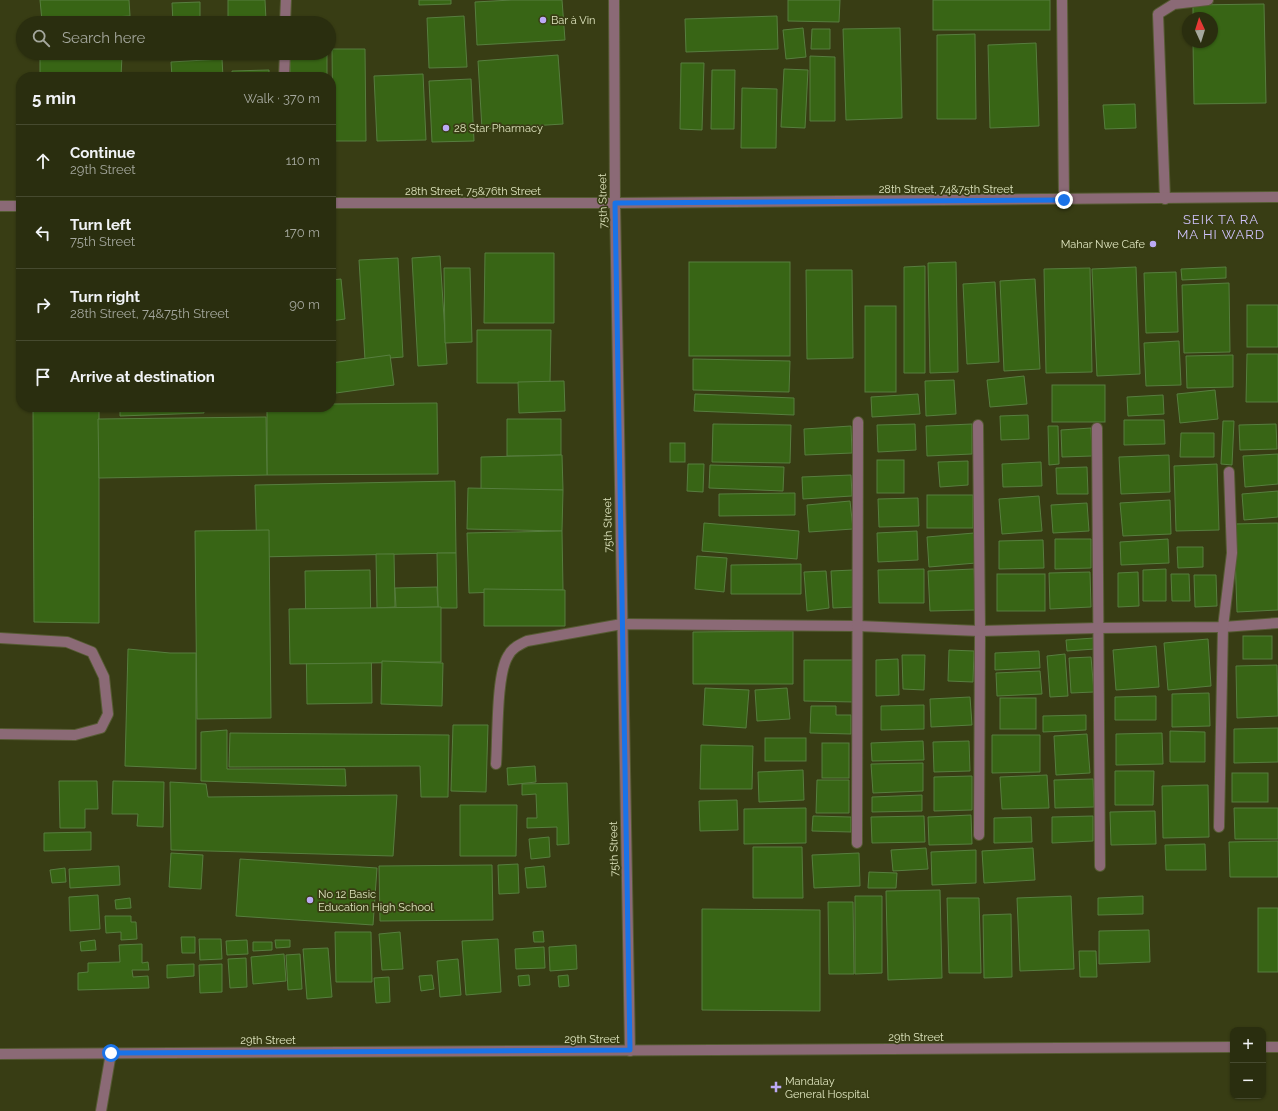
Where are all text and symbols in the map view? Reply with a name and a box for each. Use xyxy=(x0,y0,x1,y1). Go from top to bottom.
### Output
north arrow xyxy=(1182,12,1218,48)
place label: Bar à Vin xyxy=(551,14,595,27)
marker: Bar à Vin xyxy=(538,15,548,25)
search box xyxy=(16,16,336,60)
icon: search xyxy=(30,27,52,49)
text: Search here xyxy=(62,29,145,47)
text: 5 min xyxy=(32,88,76,108)
text: Walk · 370 m xyxy=(243,91,320,106)
place label: 28 Star Pharmacy xyxy=(454,122,543,135)
marker: 28 Star Pharmacy xyxy=(441,123,451,133)
text: Continue xyxy=(70,144,135,162)
icon: ahead xyxy=(32,150,54,172)
text: 110 m xyxy=(286,153,320,168)
text: 29th Street xyxy=(70,162,136,177)
street label: 75th Street xyxy=(596,173,610,229)
street label: 28th Street, 74&75th Street xyxy=(879,183,1014,196)
street label: 28th Street, 75&76th Street xyxy=(405,185,541,198)
route end xyxy=(1055,191,1073,209)
district label: SEIK TA RA MA HI WARD xyxy=(1177,212,1265,242)
text: Turn left xyxy=(70,216,131,234)
icon: left xyxy=(32,222,54,244)
text: 170 m xyxy=(284,225,320,240)
text: 75th Street xyxy=(70,234,135,249)
place label: Mahar Nwe Cafe xyxy=(1061,238,1146,251)
marker: Mahar Nwe Cafe xyxy=(1148,239,1158,249)
text: Turn right xyxy=(70,288,140,306)
icon: right xyxy=(32,294,54,316)
text: 90 m xyxy=(289,297,320,312)
text: 28th Street, 74&75th Street xyxy=(70,306,229,321)
icon: arrive xyxy=(32,366,54,388)
text: Arrive at destination xyxy=(70,368,215,386)
street label: 75th Street xyxy=(601,497,615,553)
street label: 75th Street xyxy=(607,821,621,877)
place label: No 12 Basic Education High School xyxy=(318,888,434,914)
marker: No 12 Basic Education High School xyxy=(305,895,315,905)
map controls xyxy=(1230,1027,1266,1099)
button: + xyxy=(1230,1027,1266,1063)
street label: 29th Street xyxy=(888,1031,944,1044)
street label: 29th Street xyxy=(564,1033,620,1046)
street label: 29th Street xyxy=(240,1034,296,1047)
route start xyxy=(102,1044,120,1062)
button: − xyxy=(1230,1063,1266,1099)
place label: Mandalay General Hospital xyxy=(785,1075,869,1101)
marker: Mandalay General Hospital xyxy=(770,1081,782,1093)

